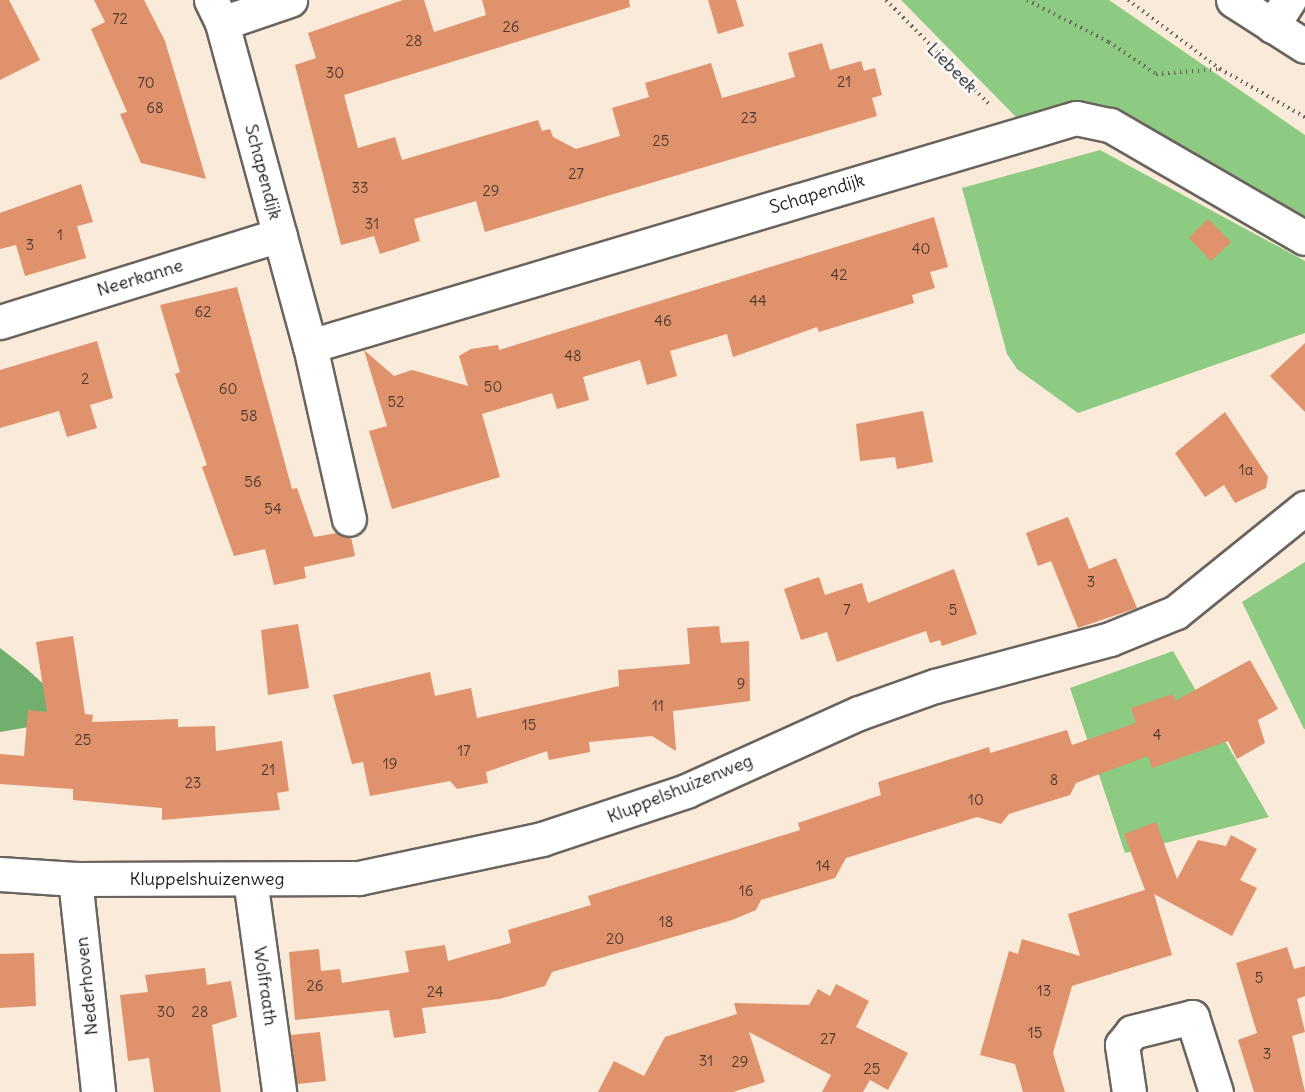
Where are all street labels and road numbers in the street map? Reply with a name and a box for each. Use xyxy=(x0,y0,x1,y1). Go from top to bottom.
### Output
street label: Liebeek xyxy=(922,38,982,98)
street label: Schapendijk xyxy=(240,122,286,222)
street label: Schapendijk xyxy=(767,169,867,219)
street label: Neerkanne xyxy=(94,255,186,301)
street label: Kluppelshuizenweg xyxy=(604,750,756,828)
street label: Kluppelshuizenweg xyxy=(129,868,285,890)
street label: Nederhoven xyxy=(71,936,103,1036)
street label: Wolfraath xyxy=(249,945,281,1027)

